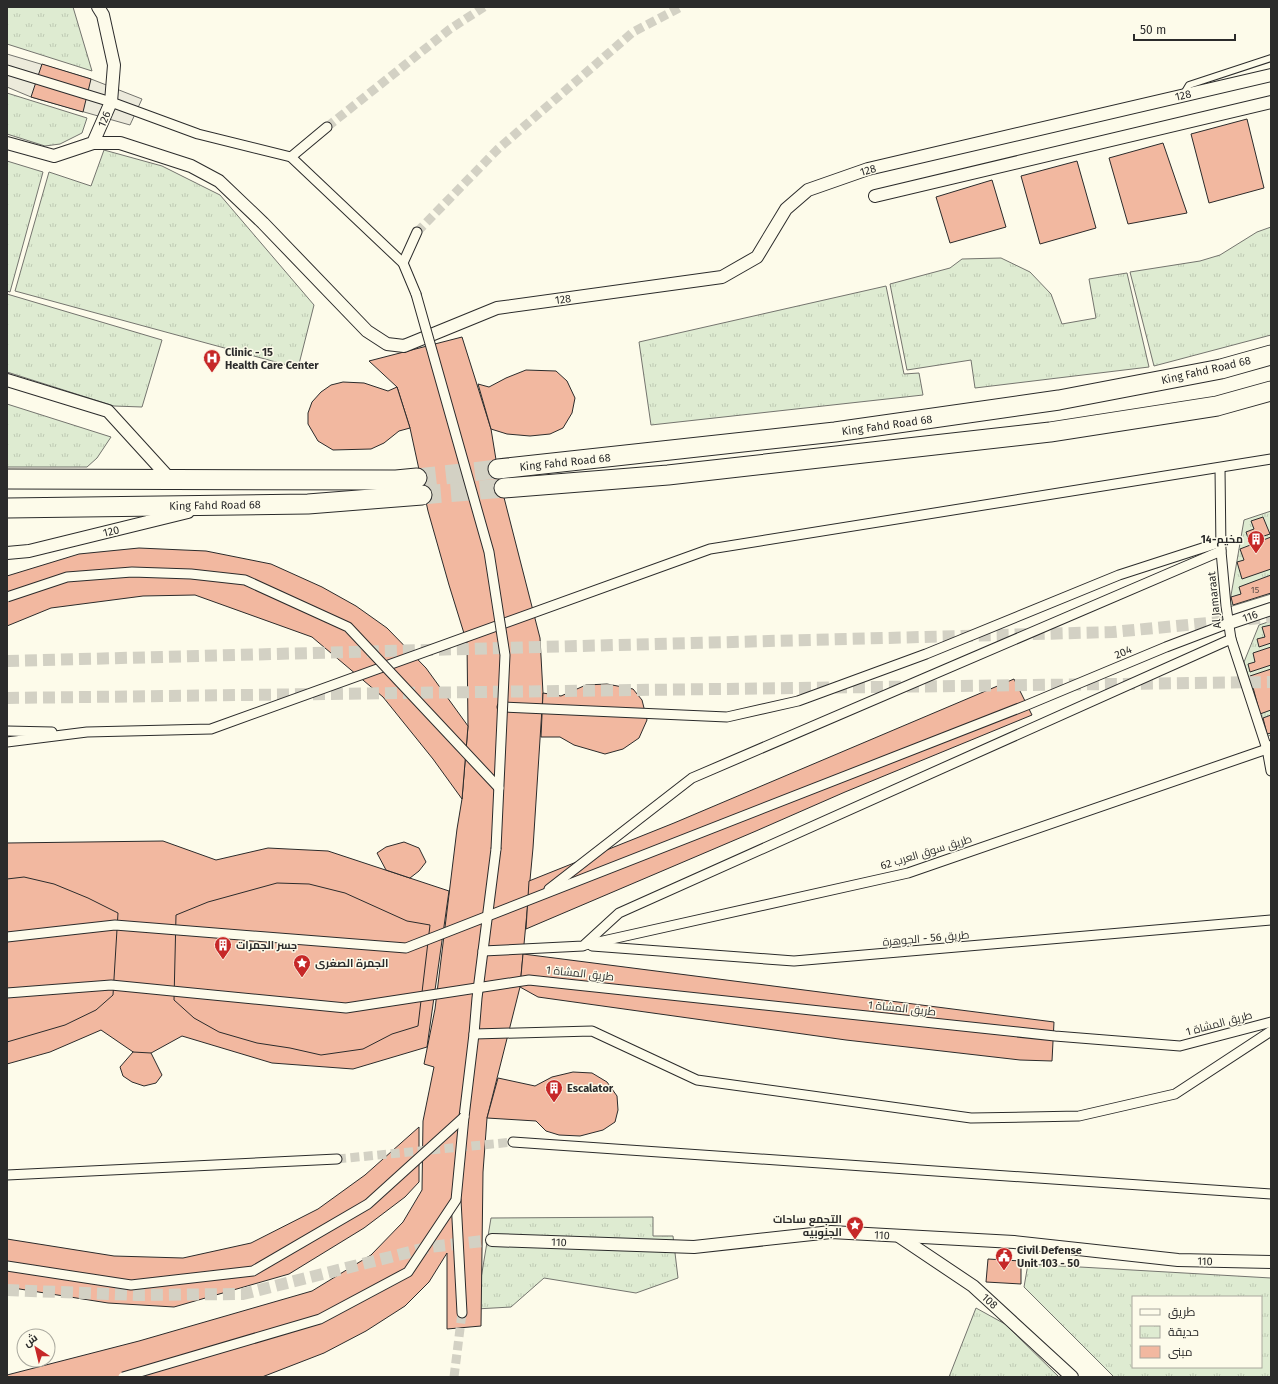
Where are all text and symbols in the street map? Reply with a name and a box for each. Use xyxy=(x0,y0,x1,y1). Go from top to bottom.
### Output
scale bar xyxy=(1134,16,1235,42)
text: 50 m xyxy=(1140,23,1166,37)
street label: 128 xyxy=(1174,87,1193,104)
street label: 126 xyxy=(95,109,114,129)
street label: 128 xyxy=(859,162,878,179)
street label: 128 xyxy=(554,292,572,307)
place label: Clinic - 15 Health Care Center xyxy=(225,346,319,372)
hospital icon: Clinic - 15 Health Care Center xyxy=(202,348,222,373)
street label: King Fahd Road 68 xyxy=(1160,354,1252,387)
street label: King Fahd Road 68 xyxy=(841,413,933,438)
street label: King Fahd Road 68 xyxy=(519,451,611,474)
street label: King Fahd Road 68 xyxy=(169,498,261,513)
street label: 120 xyxy=(102,523,121,540)
building icon: مخيم-14 xyxy=(1246,529,1266,554)
place label: مخيم-14 xyxy=(1201,533,1243,547)
street label: Al Jamaraat xyxy=(1205,571,1224,629)
house number: 15 xyxy=(1251,585,1260,595)
street label: 116 xyxy=(1241,608,1260,625)
street label: 204 xyxy=(1113,643,1134,662)
street label: طريق سوق العرب 62 xyxy=(879,832,973,873)
street label: طريق 56 - الجوهرة xyxy=(882,928,970,949)
building icon: جسر الجمرات xyxy=(213,935,233,960)
place label: جسر الجمرات xyxy=(236,939,297,952)
place icon: الجمرة الصغرى xyxy=(292,953,312,978)
place label: الجمرة الصغرى xyxy=(315,957,388,970)
street label: طريق المشاة 1 xyxy=(545,963,615,984)
street label: طريق المشاة 1 xyxy=(867,998,937,1019)
street label: طريق المشاة 1 xyxy=(1184,1008,1254,1039)
building icon: Escalator xyxy=(544,1078,564,1103)
place label: Escalator xyxy=(567,1082,614,1095)
place label: التجمع ساحات الجنوبيه xyxy=(773,1213,842,1240)
place icon: التجمع ساحات الجنوبيه xyxy=(845,1215,865,1240)
street label: 110 xyxy=(874,1229,890,1242)
street label: 110 xyxy=(551,1236,567,1249)
place label: Civil Defense Unit 103 - 50 xyxy=(1017,1244,1082,1270)
public building icon: Civil Defense Unit 103 - 50 xyxy=(994,1246,1014,1271)
street label: 110 xyxy=(1197,1255,1213,1268)
street label: 108 xyxy=(979,1291,1000,1312)
legend xyxy=(1132,1296,1262,1368)
text: طريق xyxy=(1168,1305,1196,1319)
text: حديقة xyxy=(1168,1325,1199,1339)
north arrow xyxy=(16,1328,56,1368)
text: ش xyxy=(21,1331,40,1350)
text: مبنى xyxy=(1168,1345,1193,1359)

